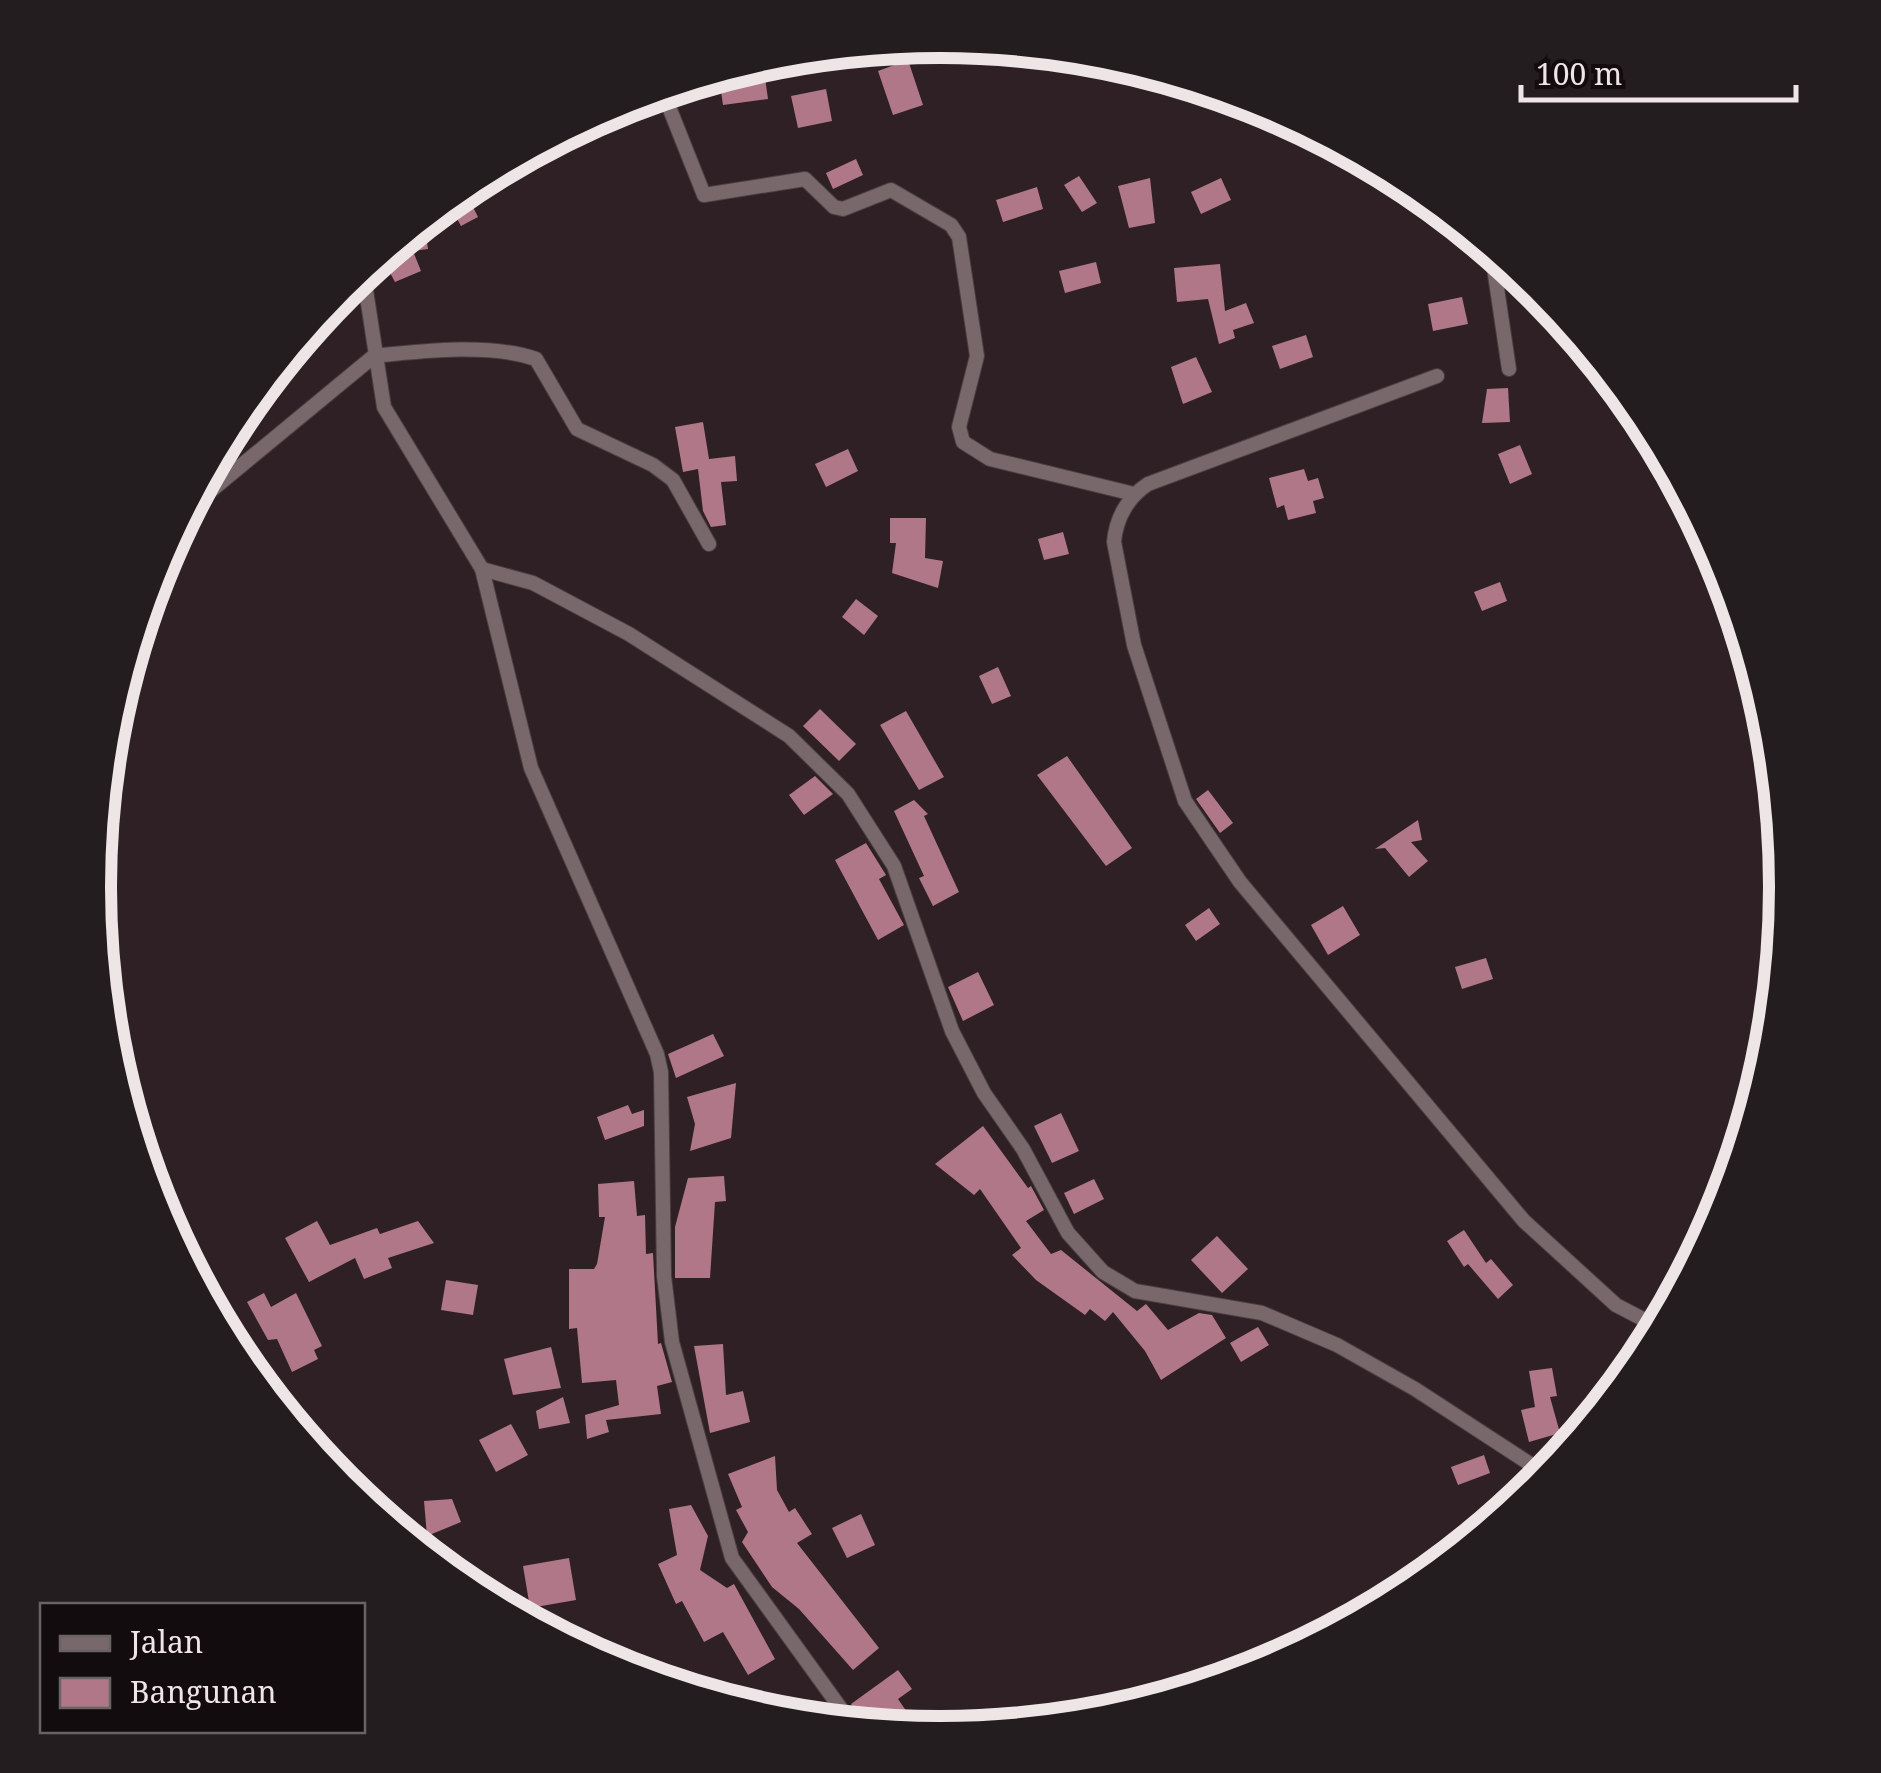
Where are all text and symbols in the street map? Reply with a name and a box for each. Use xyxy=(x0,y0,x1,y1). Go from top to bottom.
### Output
scale bar xyxy=(1521,40,1796,102)
text: 100 m xyxy=(1536,53,1622,94)
legend xyxy=(40,1603,365,1733)
text: Jalan xyxy=(129,1621,203,1662)
text: Bangunan xyxy=(130,1671,277,1712)

